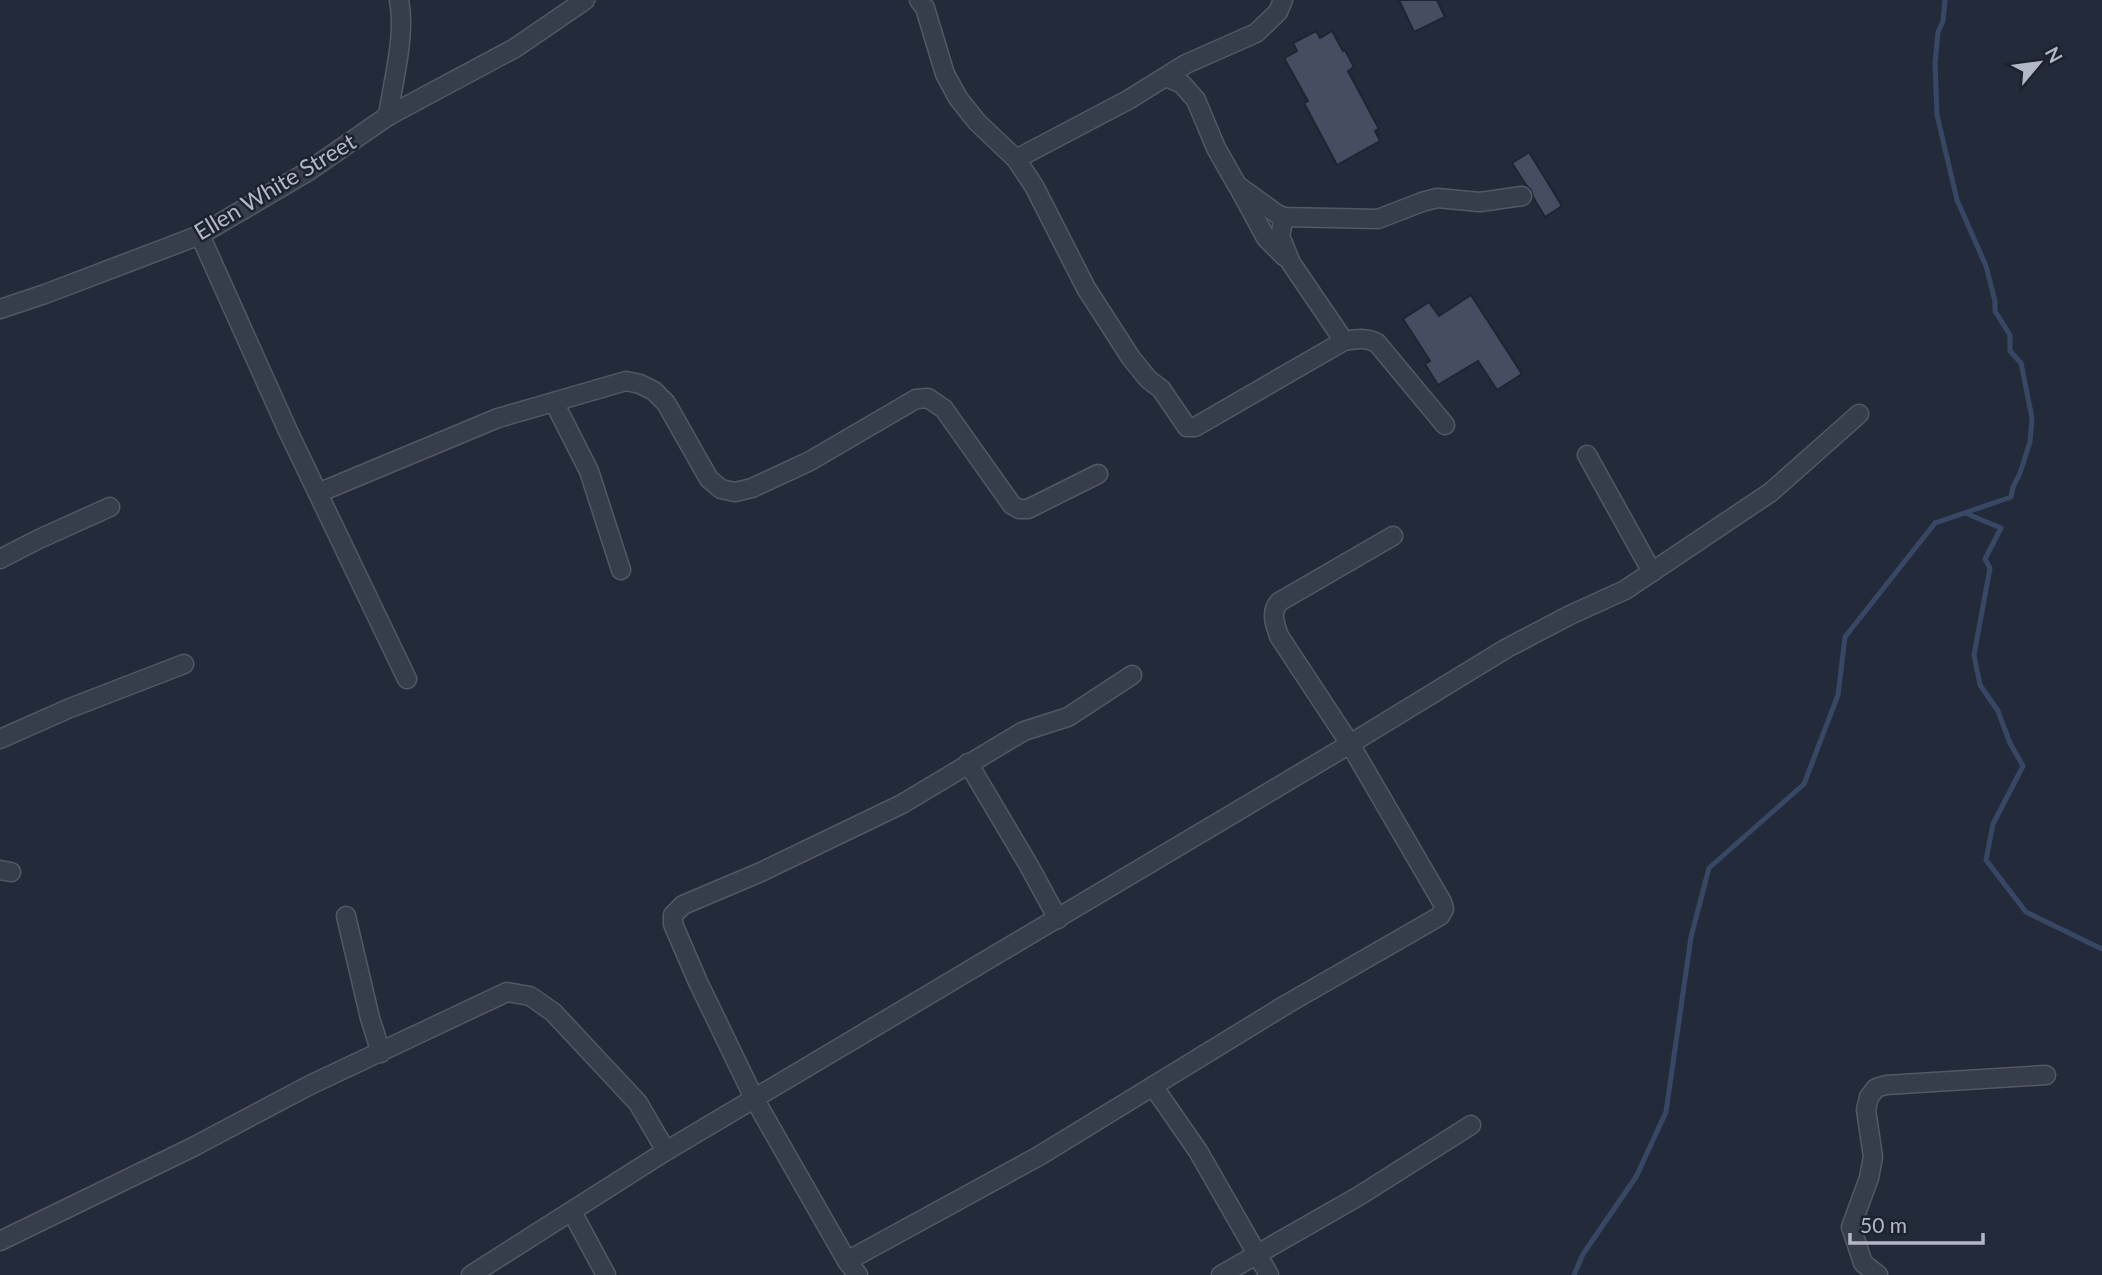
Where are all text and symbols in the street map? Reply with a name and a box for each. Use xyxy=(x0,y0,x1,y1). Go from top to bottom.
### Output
north arrow xyxy=(2004,28,2074,98)
text: N xyxy=(2041,43,2068,66)
street label: Ellen White Street xyxy=(189,127,361,245)
scale bar xyxy=(1850,1202,1983,1246)
text: 50 m xyxy=(1860,1212,1907,1237)

